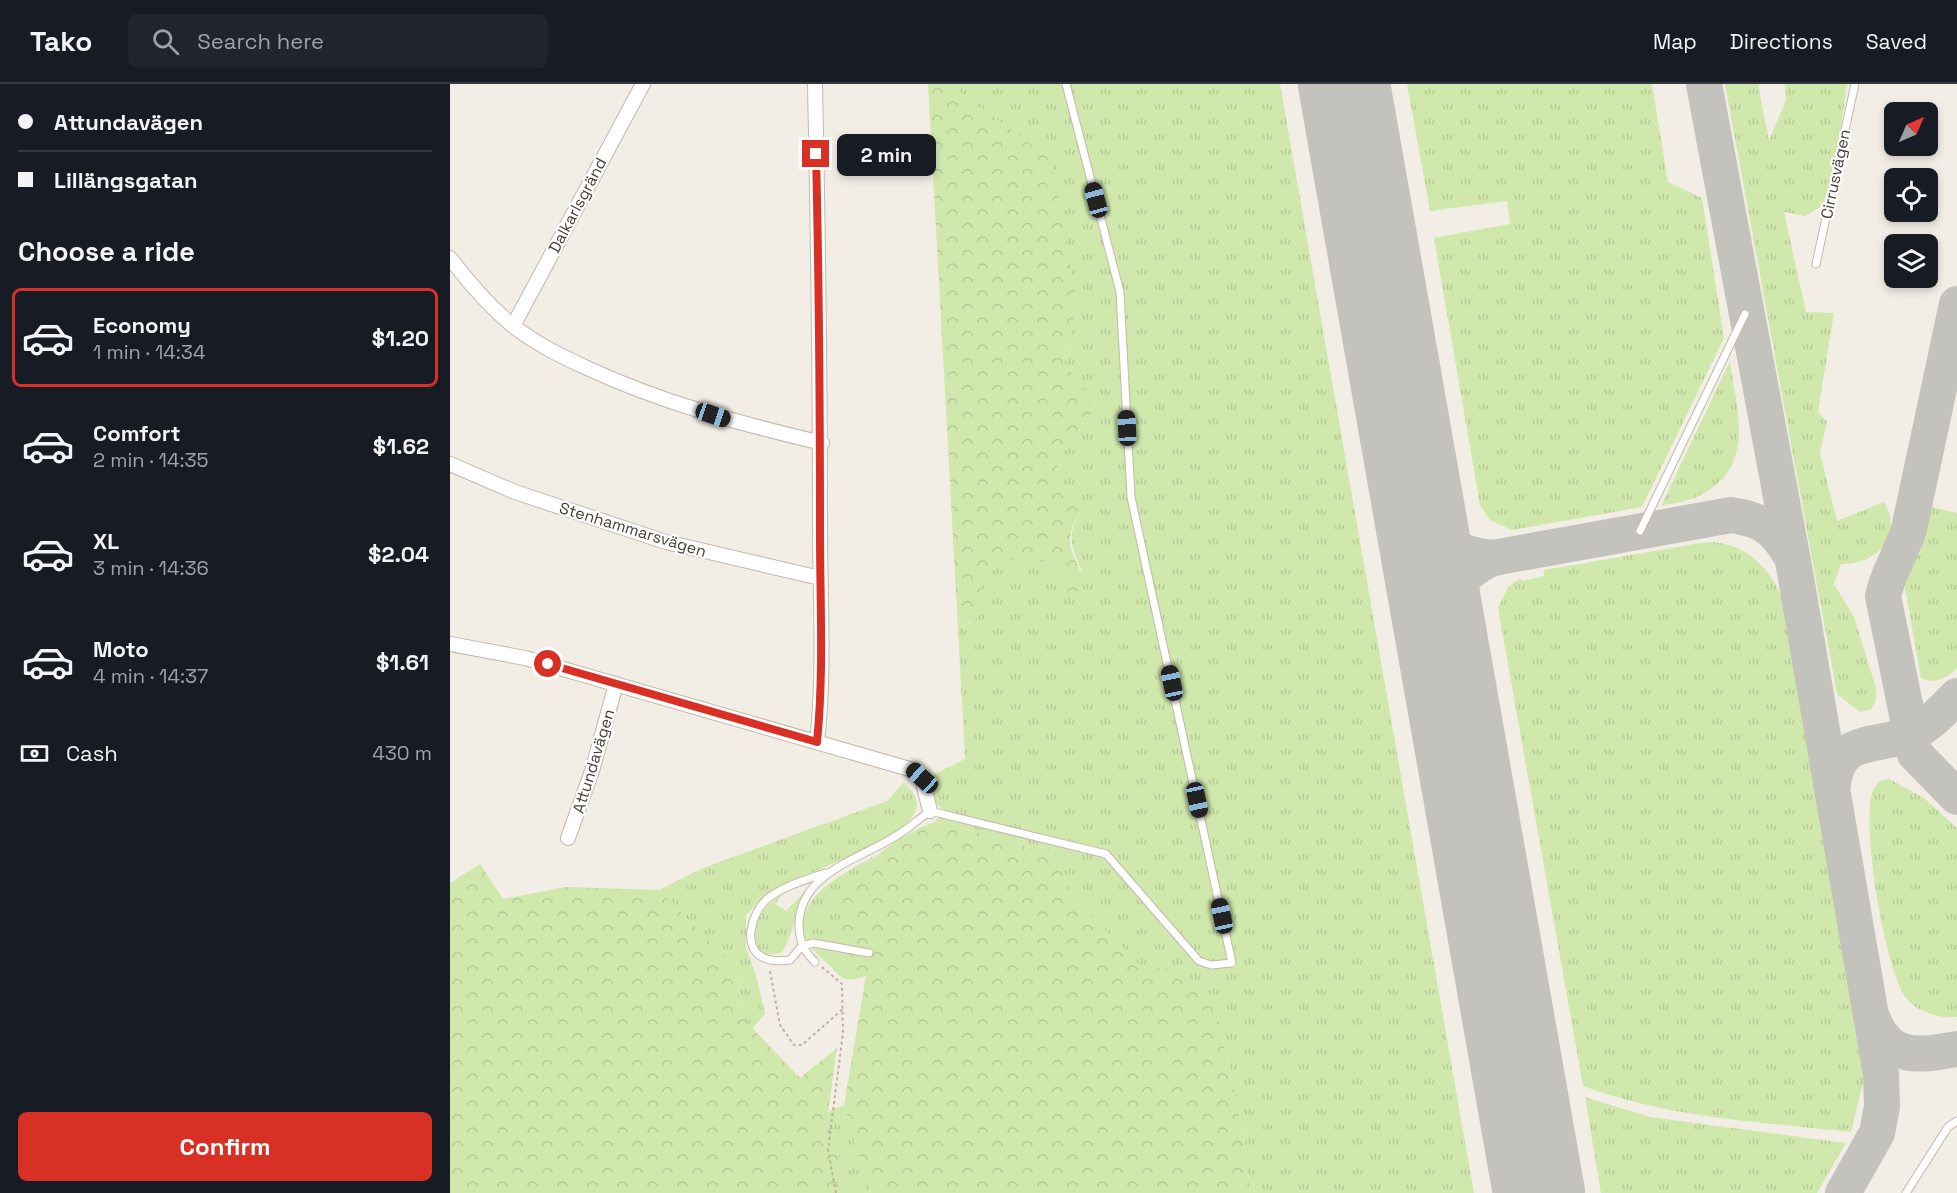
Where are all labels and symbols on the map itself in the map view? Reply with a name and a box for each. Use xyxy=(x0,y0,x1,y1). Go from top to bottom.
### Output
north arrow xyxy=(1884,102,1938,156)
street label: Cirrusvägen xyxy=(1816,127,1855,221)
callout: 2 min xyxy=(837,133,936,175)
route end xyxy=(802,140,829,167)
street label: Dalkarlsgränd xyxy=(544,154,611,257)
car xyxy=(1083,180,1109,220)
car xyxy=(693,401,733,429)
car xyxy=(1117,410,1137,446)
street label: Stenhammarsvägen xyxy=(557,497,709,562)
route start xyxy=(534,650,561,677)
car xyxy=(1159,664,1185,702)
street label: Attundavägen xyxy=(568,706,619,816)
car xyxy=(903,759,941,797)
car xyxy=(1184,781,1210,819)
car xyxy=(1209,897,1235,935)

